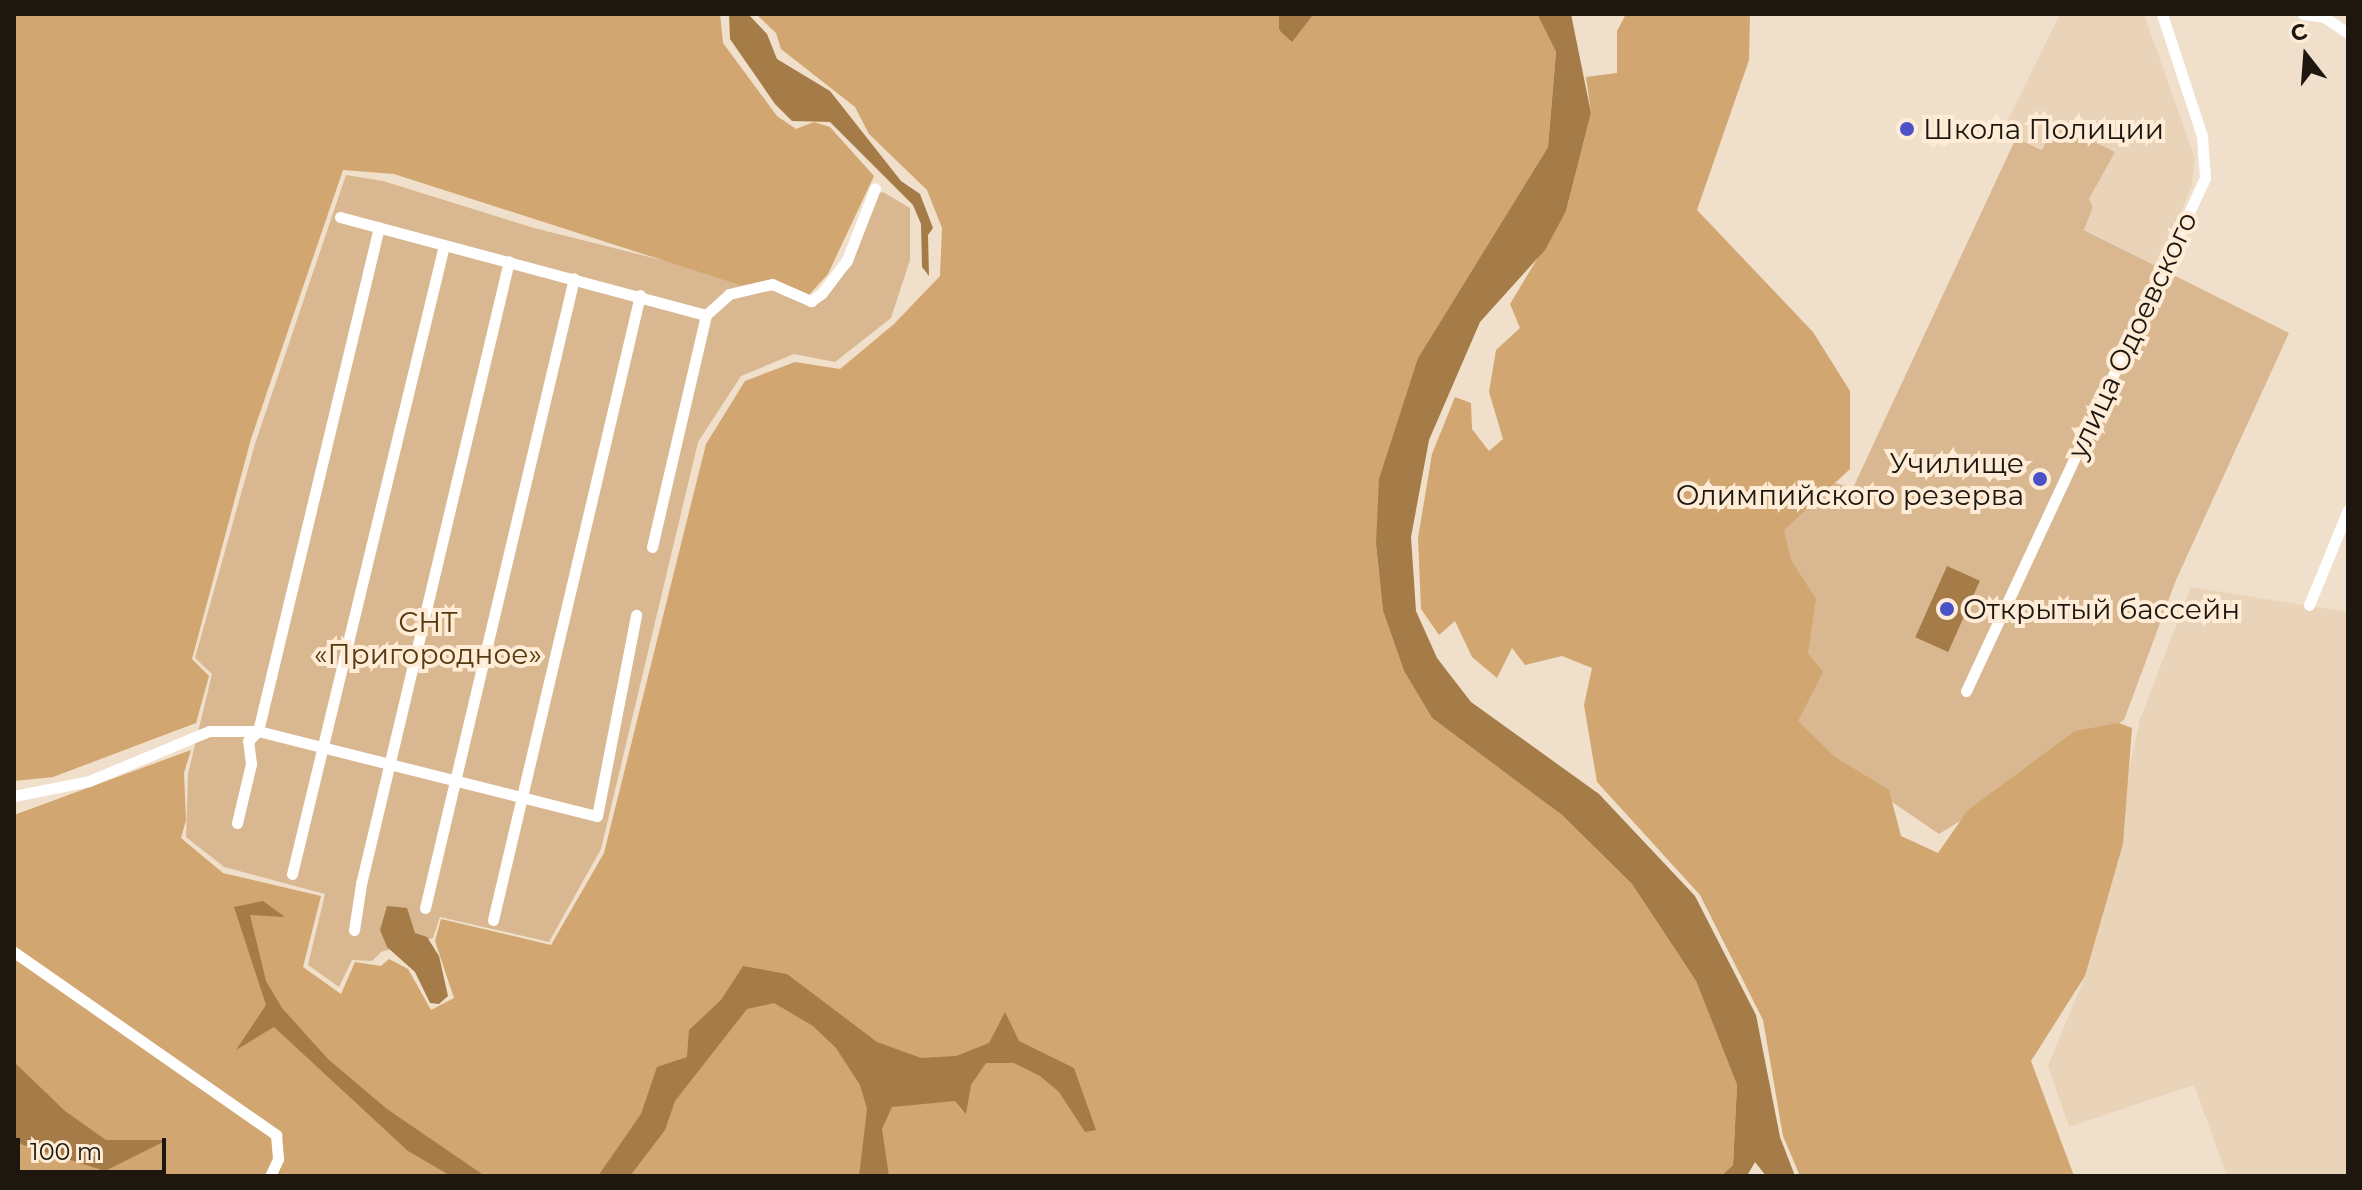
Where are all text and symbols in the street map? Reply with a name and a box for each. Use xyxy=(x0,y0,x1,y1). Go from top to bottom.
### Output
north arrow xyxy=(2266,16,2346,96)
text: С xyxy=(2287,17,2310,48)
place label: Школа Полиции xyxy=(1923,112,2164,146)
marker: Школа Полиции xyxy=(1898,120,1916,138)
street label: улица Одоевского xyxy=(2060,206,2204,464)
place label: Училище Олимпийского резерва xyxy=(1676,446,2024,512)
marker: Училище Олимпийского резерва xyxy=(2031,470,2049,488)
place label: Открытый бассейн xyxy=(1963,592,2240,626)
marker: Открытый бассейн xyxy=(1938,600,1956,618)
park label: СНТ «Пригородное» xyxy=(314,605,542,671)
scale bar xyxy=(20,1122,170,1172)
text: 100 m xyxy=(30,1137,102,1166)

